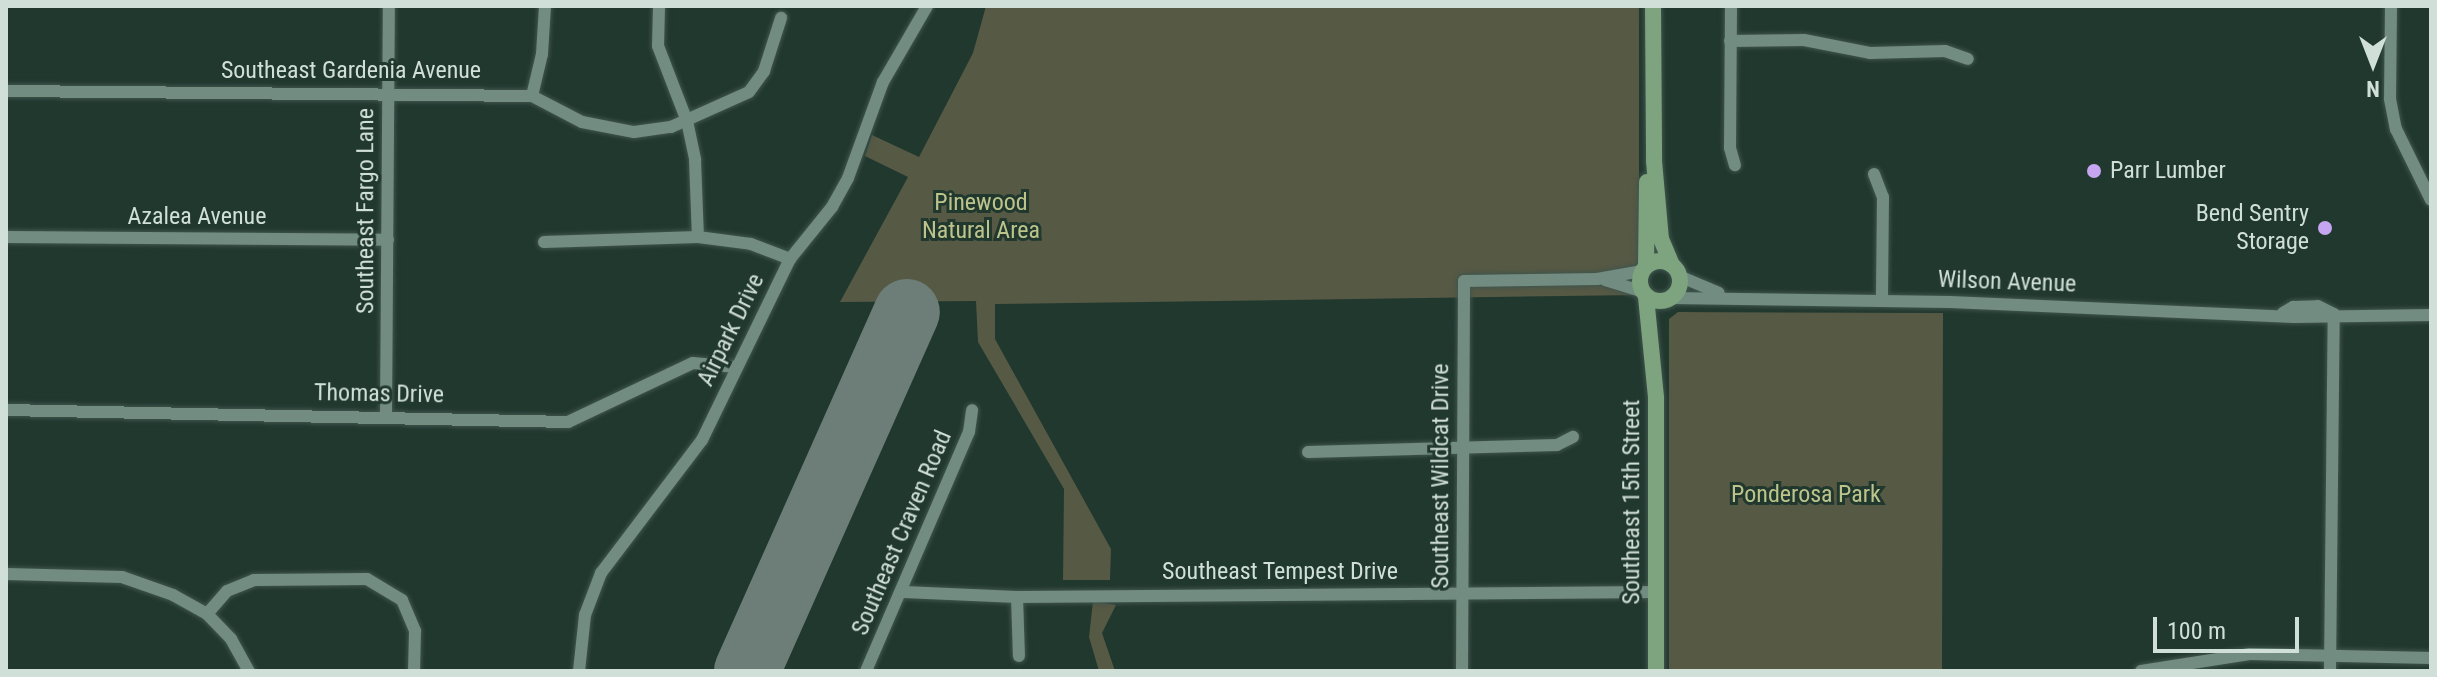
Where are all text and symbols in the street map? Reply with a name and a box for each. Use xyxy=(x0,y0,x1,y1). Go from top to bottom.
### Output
north arrow xyxy=(2333,24,2413,104)
street label: Southeast Gardenia Avenue xyxy=(221,57,481,85)
text: N xyxy=(2366,76,2380,101)
street label: Southeast Fargo Lane xyxy=(352,108,380,314)
place label: Parr Lumber xyxy=(2110,157,2226,185)
marker: Parr Lumber xyxy=(2085,162,2103,180)
park label: Pinewood Natural Area xyxy=(922,189,1040,245)
place label: Bend Sentry Storage xyxy=(2196,200,2309,256)
street label: Azalea Avenue xyxy=(128,203,266,231)
marker: Bend Sentry Storage xyxy=(2316,219,2334,237)
street label: Wilson Avenue xyxy=(1937,265,2077,299)
street label: Airpark Drive xyxy=(691,269,771,391)
street label: Southeast Wildcat Drive xyxy=(1427,363,1455,589)
street label: Thomas Drive xyxy=(314,378,444,410)
street label: Southeast 15th Street xyxy=(1618,399,1646,605)
street label: Southeast Craven Road xyxy=(846,426,958,640)
park label: Ponderosa Park xyxy=(1731,481,1881,509)
street label: Southeast Tempest Drive xyxy=(1162,558,1398,586)
scale bar xyxy=(2157,601,2303,651)
text: 100 m xyxy=(2167,617,2226,645)

